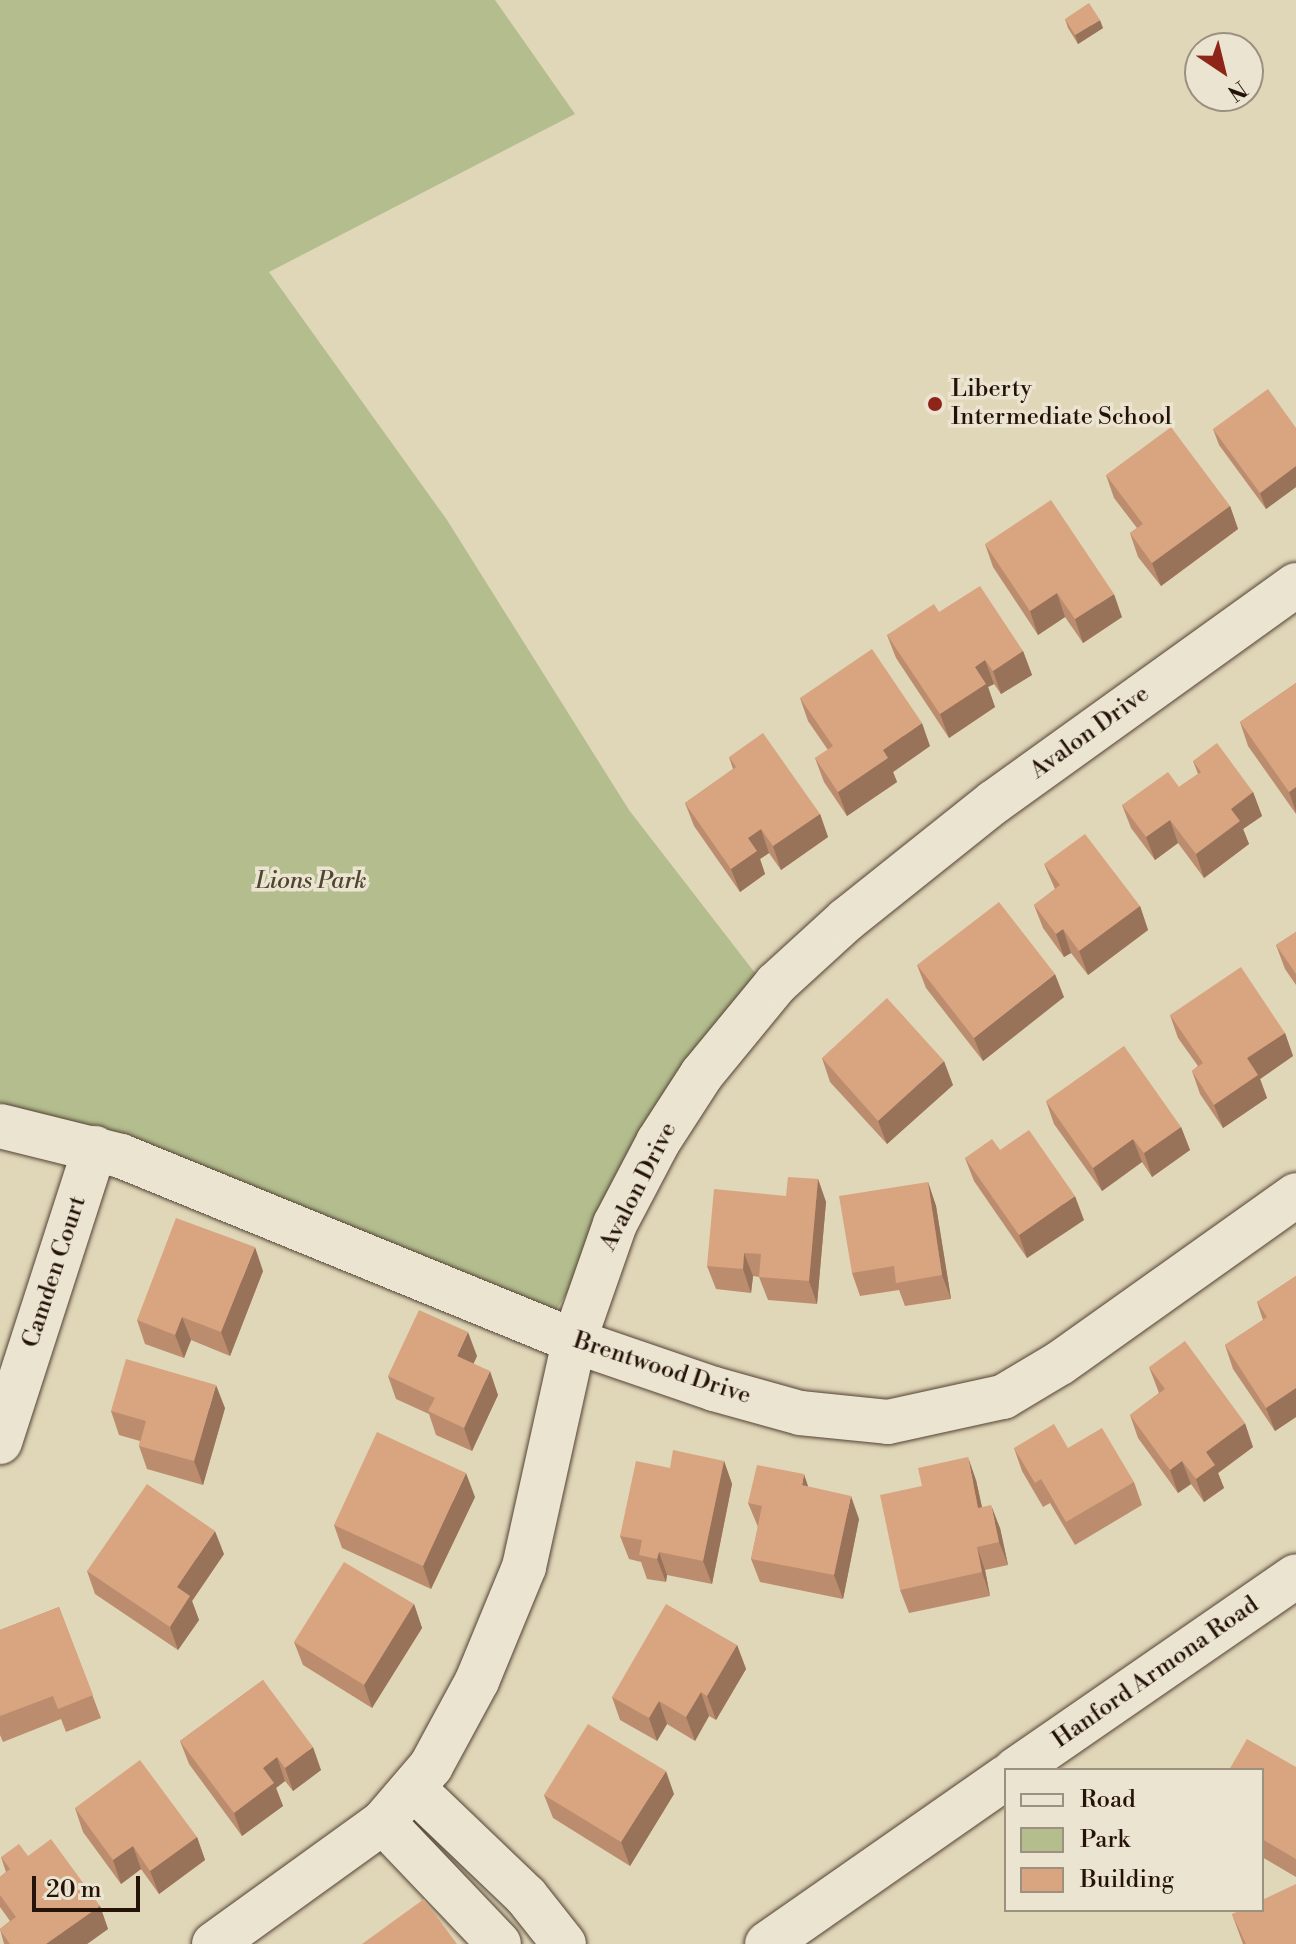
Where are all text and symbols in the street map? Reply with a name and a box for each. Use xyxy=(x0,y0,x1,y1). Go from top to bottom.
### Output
north arrow xyxy=(1184,32,1264,112)
text: N xyxy=(1222,74,1252,106)
place label: Liberty Intermediate School xyxy=(951,376,1172,432)
marker: Liberty Intermediate School xyxy=(926,395,944,413)
street label: Avalon Drive xyxy=(1025,680,1155,786)
park label: Lions Park xyxy=(256,868,366,896)
street label: Avalon Drive xyxy=(594,1118,684,1256)
street label: Camden Court xyxy=(17,1192,93,1352)
street label: Brentwood Drive xyxy=(570,1327,754,1411)
street label: Hanford Armona Road xyxy=(1047,1591,1265,1755)
legend xyxy=(1004,1768,1264,1912)
text: Road xyxy=(1080,1785,1136,1815)
text: Park xyxy=(1080,1825,1130,1855)
scale bar xyxy=(36,1860,144,1910)
text: Building xyxy=(1080,1865,1174,1895)
text: 20 m xyxy=(46,1875,102,1905)

